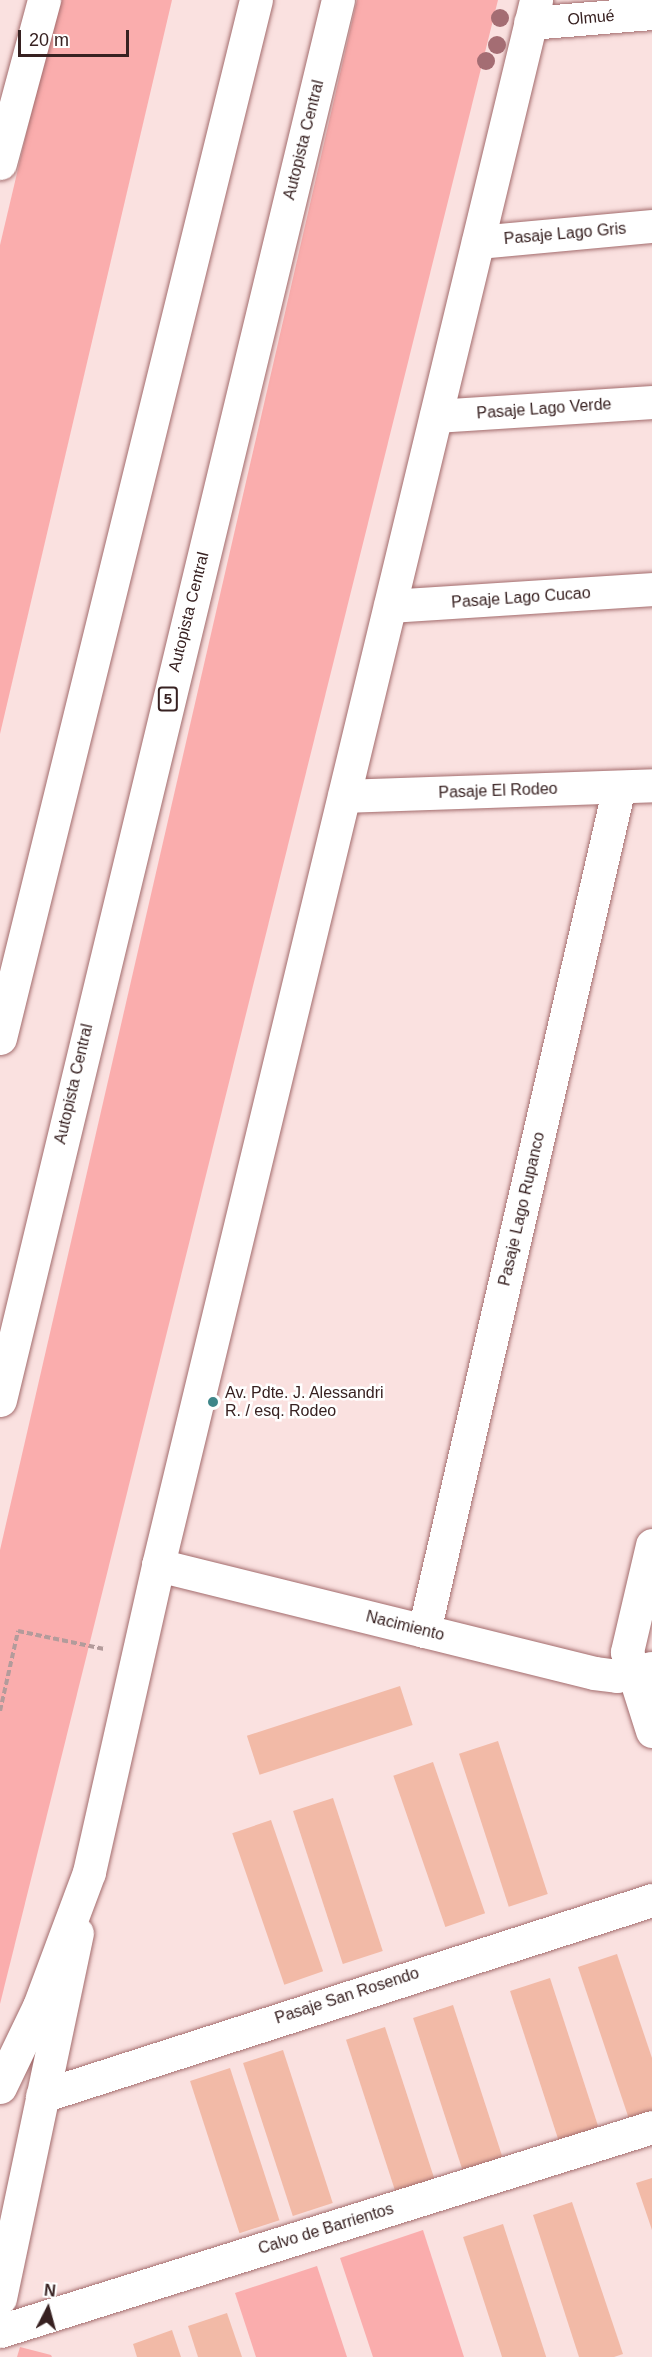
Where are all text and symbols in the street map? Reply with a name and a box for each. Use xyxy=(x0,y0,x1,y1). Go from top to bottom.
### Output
street label: Olmué xyxy=(567,6,615,30)
scale bar xyxy=(21,18,132,56)
text: 20 m xyxy=(29,30,69,50)
street label: Autopista Central xyxy=(280,78,328,202)
street label: Pasaje Lago Gris xyxy=(503,219,627,249)
street label: Pasaje Lago Verde xyxy=(476,395,612,423)
street label: Autopista Central xyxy=(165,550,213,674)
street label: Pasaje Lago Cucao xyxy=(451,584,591,612)
road number: 5 xyxy=(158,687,178,711)
street label: Pasaje El Rodeo xyxy=(438,779,558,803)
street label: Autopista Central xyxy=(51,1022,97,1146)
street label: Pasaje Lago Rupanco xyxy=(495,1130,549,1288)
place label: Av. Pdte. J. Alessandri R. / esq. Rodeo xyxy=(225,1383,384,1421)
marker: Av. Pdte. J. Alessandri R. / esq. Rodeo xyxy=(206,1395,220,1409)
street label: Nacimiento xyxy=(364,1607,446,1645)
street label: Pasaje San Rosendo xyxy=(273,1964,421,2028)
street label: Calvo de Barrientos xyxy=(256,2199,396,2259)
north arrow xyxy=(18,2279,78,2339)
text: N xyxy=(43,2282,57,2300)

